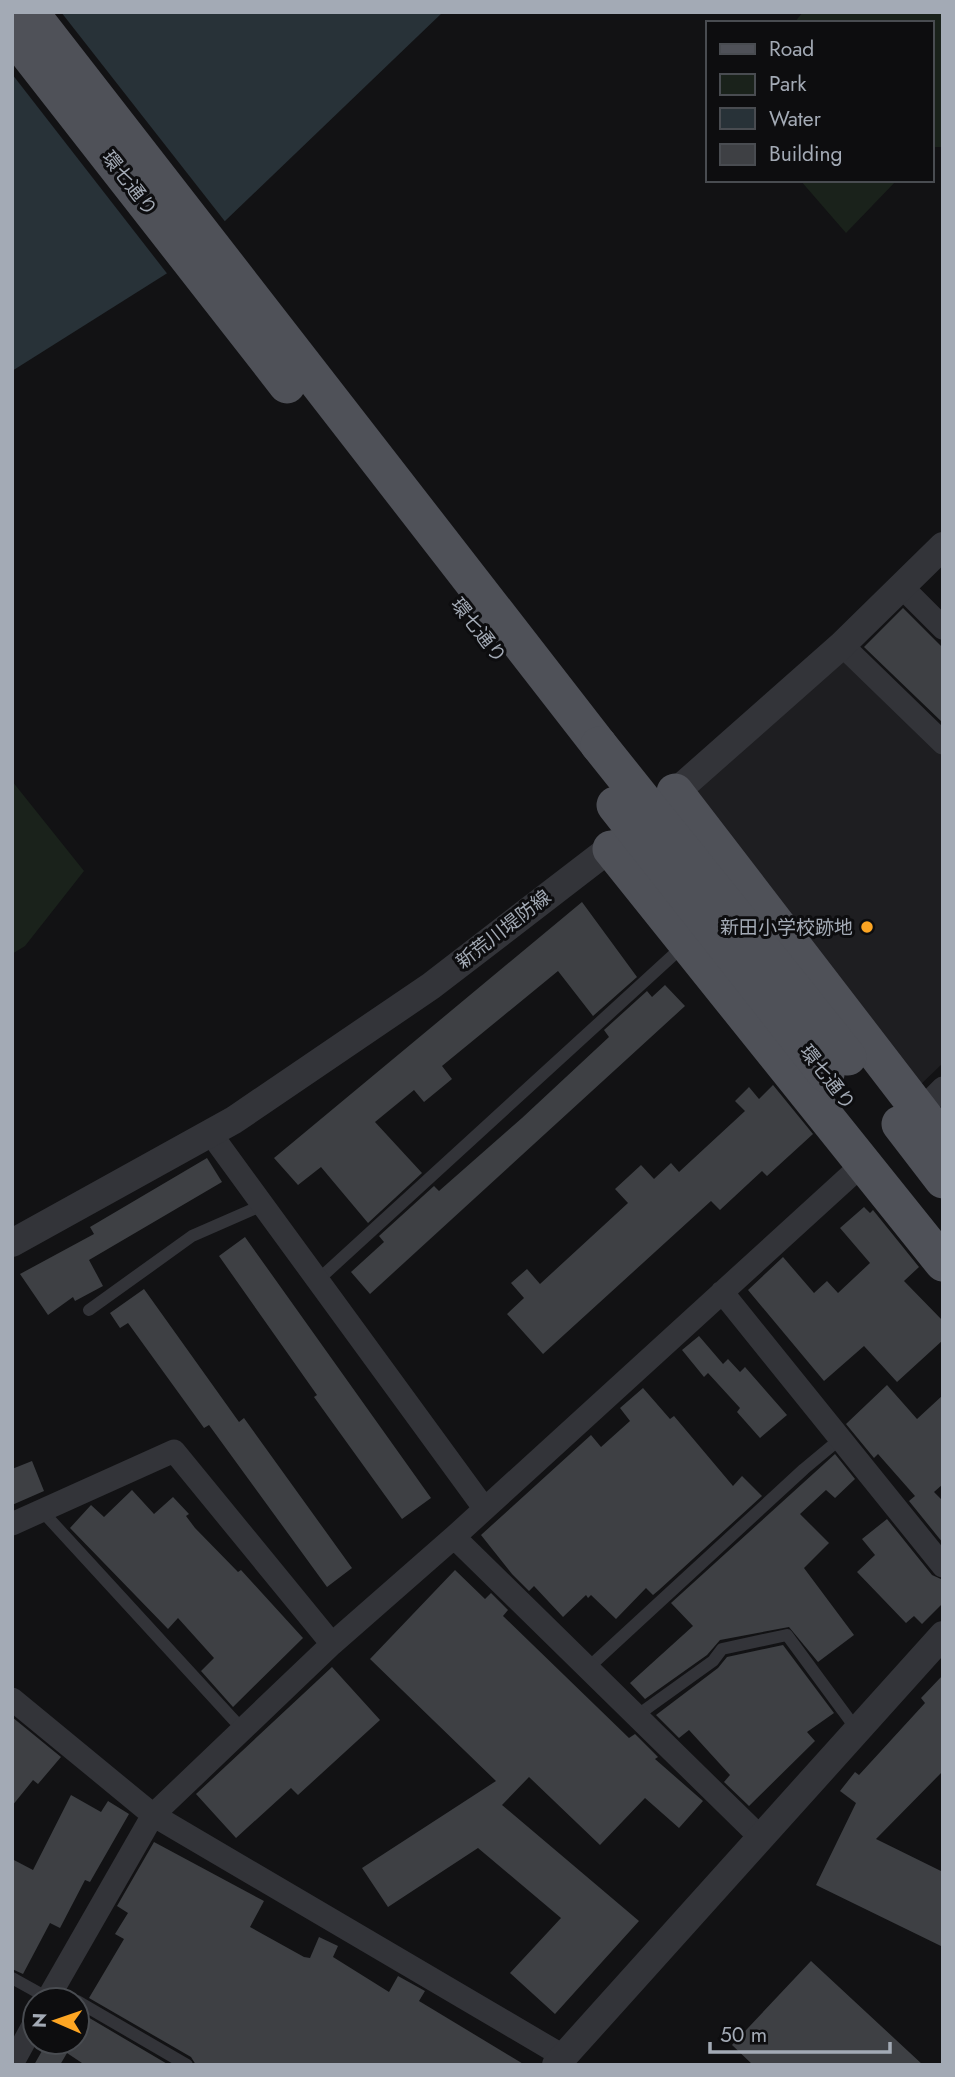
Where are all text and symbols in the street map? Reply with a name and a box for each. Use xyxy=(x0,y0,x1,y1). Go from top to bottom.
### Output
legend xyxy=(706,21,934,182)
text: Road xyxy=(769,34,814,64)
text: Park xyxy=(769,69,807,99)
text: Water xyxy=(769,104,822,134)
text: Building xyxy=(769,139,842,169)
street label: 環七通り xyxy=(96,145,164,222)
street label: 環七通り xyxy=(445,592,513,669)
street label: 新荒川堤防線 xyxy=(450,884,557,975)
place label: 新田小学校跡地 xyxy=(720,914,853,941)
marker: 新田小学校跡地 xyxy=(859,919,875,935)
street label: 環七通り xyxy=(794,1039,862,1116)
north arrow xyxy=(21,1986,91,2056)
scale bar xyxy=(710,2010,890,2054)
text: N xyxy=(26,2012,53,2028)
text: 50 m xyxy=(720,2020,767,2050)

